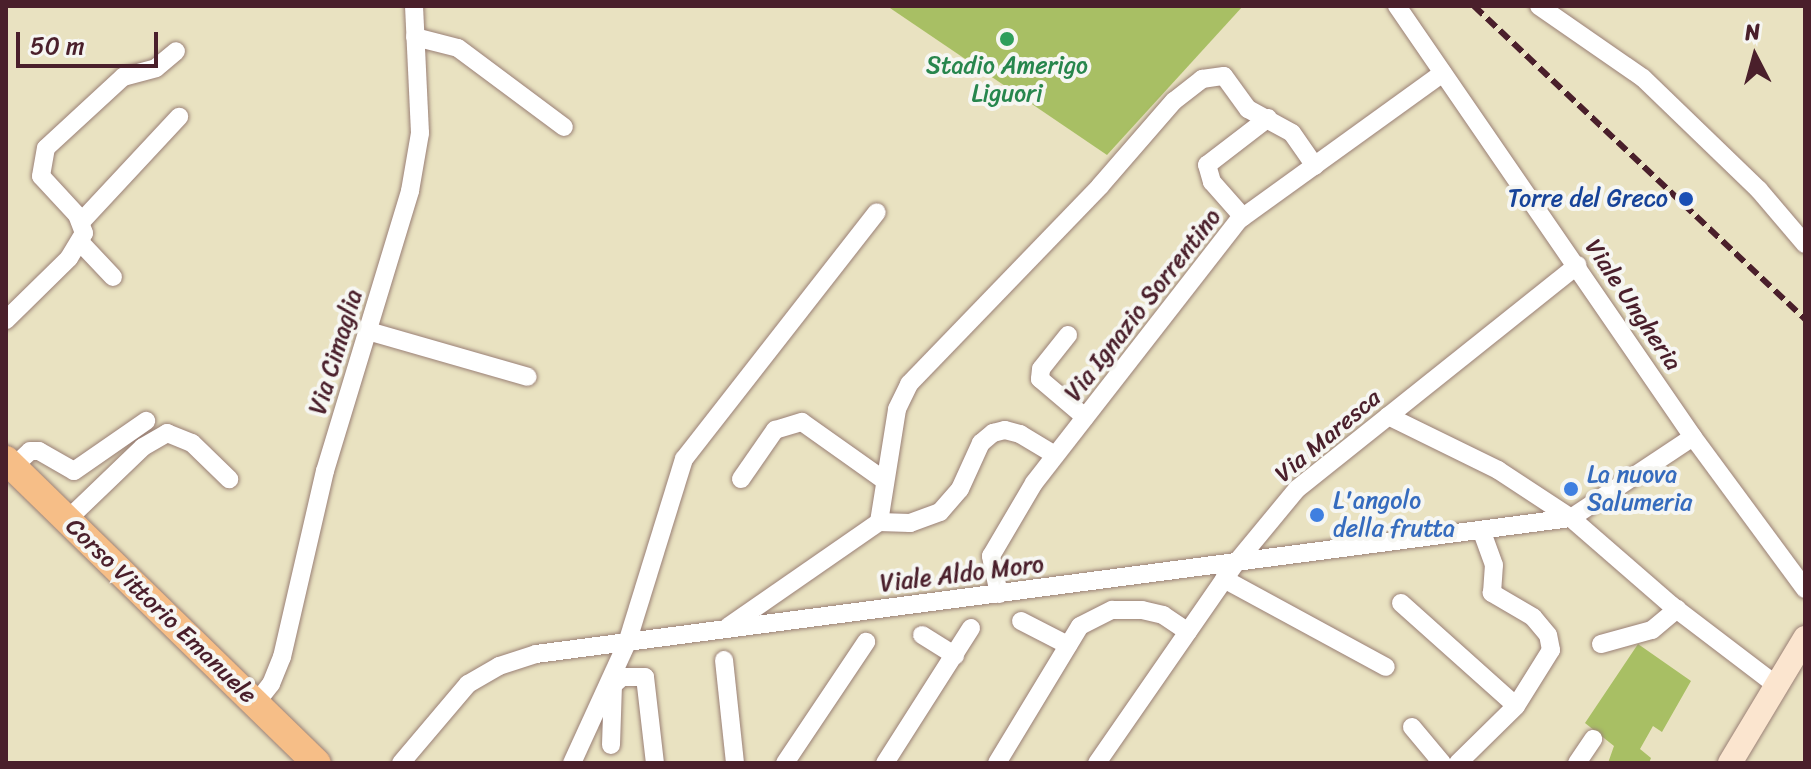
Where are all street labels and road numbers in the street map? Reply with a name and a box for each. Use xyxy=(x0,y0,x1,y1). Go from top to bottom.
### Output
street label: Via Ignazio Sorrentino xyxy=(1059,203,1227,407)
street label: Viale Ungheria xyxy=(1579,234,1687,376)
street label: Via Cimaglia xyxy=(303,286,369,418)
street label: Via Maresca xyxy=(1270,384,1386,488)
street label: Corso Vittorio Emanuele xyxy=(59,512,263,710)
street label: Viale Aldo Moro xyxy=(878,550,1046,598)

